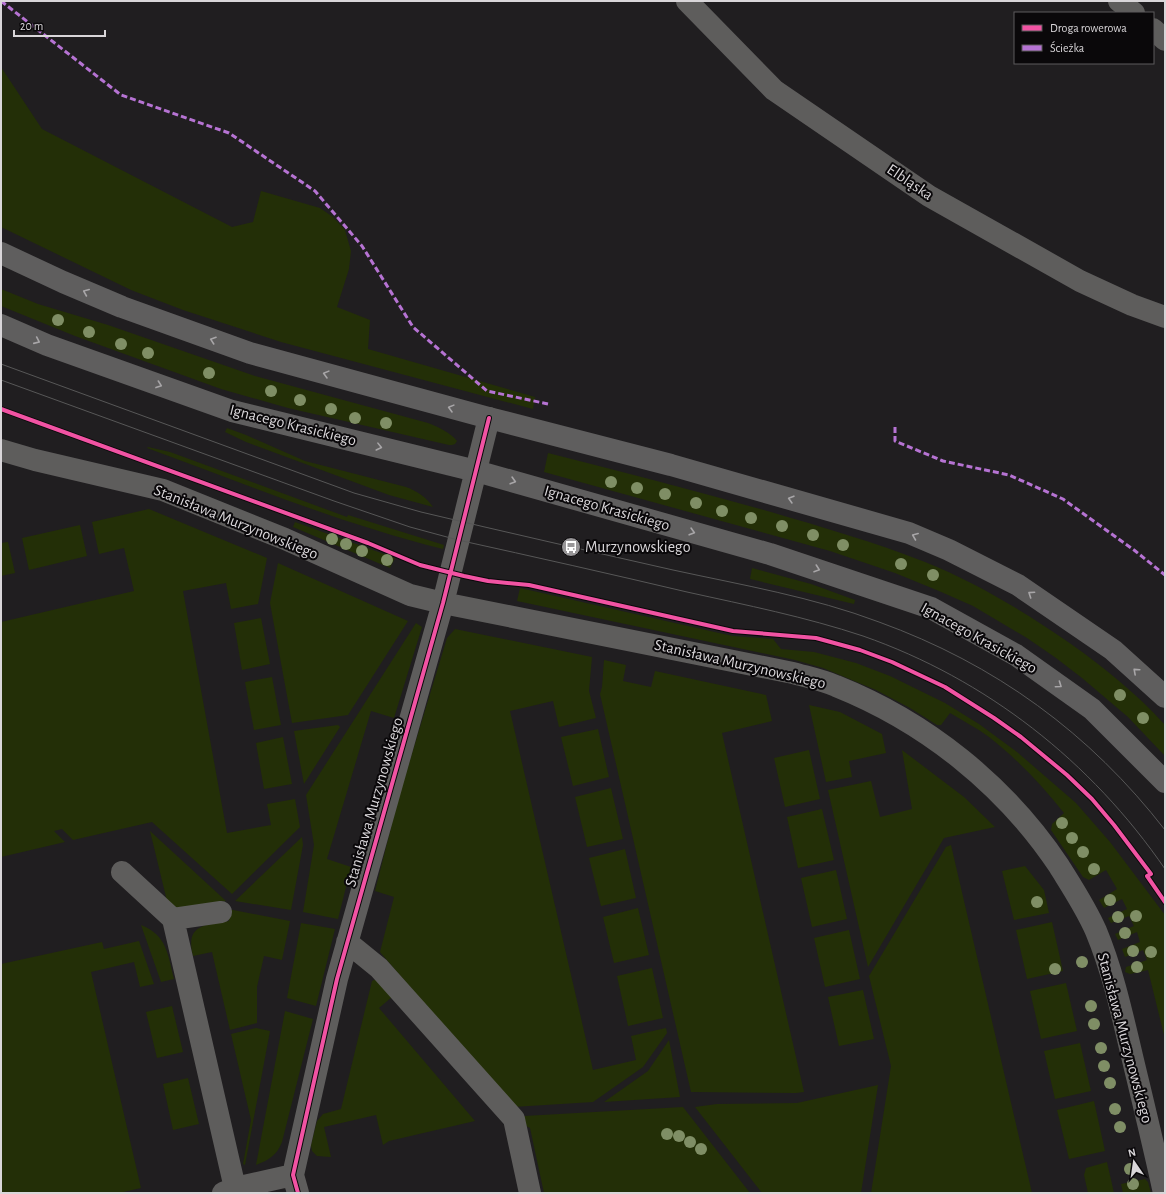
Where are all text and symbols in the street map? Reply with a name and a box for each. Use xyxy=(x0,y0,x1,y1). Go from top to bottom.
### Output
scale bar xyxy=(14,12,105,38)
legend xyxy=(1014,12,1154,64)
text: 20 m xyxy=(20,20,43,32)
text: Droga rowerowa xyxy=(1050,22,1127,34)
text: Ścieżka xyxy=(1050,40,1085,54)
street label: Elbląska xyxy=(884,161,936,203)
one-way arrow xyxy=(83,288,90,296)
one-way arrow xyxy=(33,336,40,344)
one-way arrow xyxy=(209,337,216,345)
one-way arrow xyxy=(323,370,330,379)
one-way arrow xyxy=(155,380,162,388)
street label: Ignacego Krasickiego xyxy=(228,402,358,449)
one-way arrow xyxy=(448,404,455,413)
one-way arrow xyxy=(375,442,382,451)
one-way arrow xyxy=(510,477,517,485)
street label: Stanisława Murzynowskiego xyxy=(151,482,320,563)
street label: Ignacego Krasickiego xyxy=(542,482,672,534)
one-way arrow xyxy=(787,495,794,504)
one-way arrow xyxy=(689,527,696,536)
one-way arrow xyxy=(912,533,920,541)
bus stop icon: Murzynowskiego xyxy=(560,536,582,558)
place label: Murzynowskiego xyxy=(585,539,691,556)
one-way arrow xyxy=(813,565,820,573)
one-way arrow xyxy=(1028,591,1035,599)
street label: Ignacego Krasickiego xyxy=(918,600,1040,677)
street label: Stanisława Murzynowskiego xyxy=(653,636,827,693)
one-way arrow xyxy=(1133,668,1141,675)
one-way arrow xyxy=(1054,681,1061,688)
street label: Stanisława Murzynowskiego xyxy=(342,715,407,889)
street label: Stanisława Murzynowskiego xyxy=(1094,951,1155,1125)
north arrow xyxy=(1114,1142,1154,1182)
text: N xyxy=(1127,1147,1137,1159)

